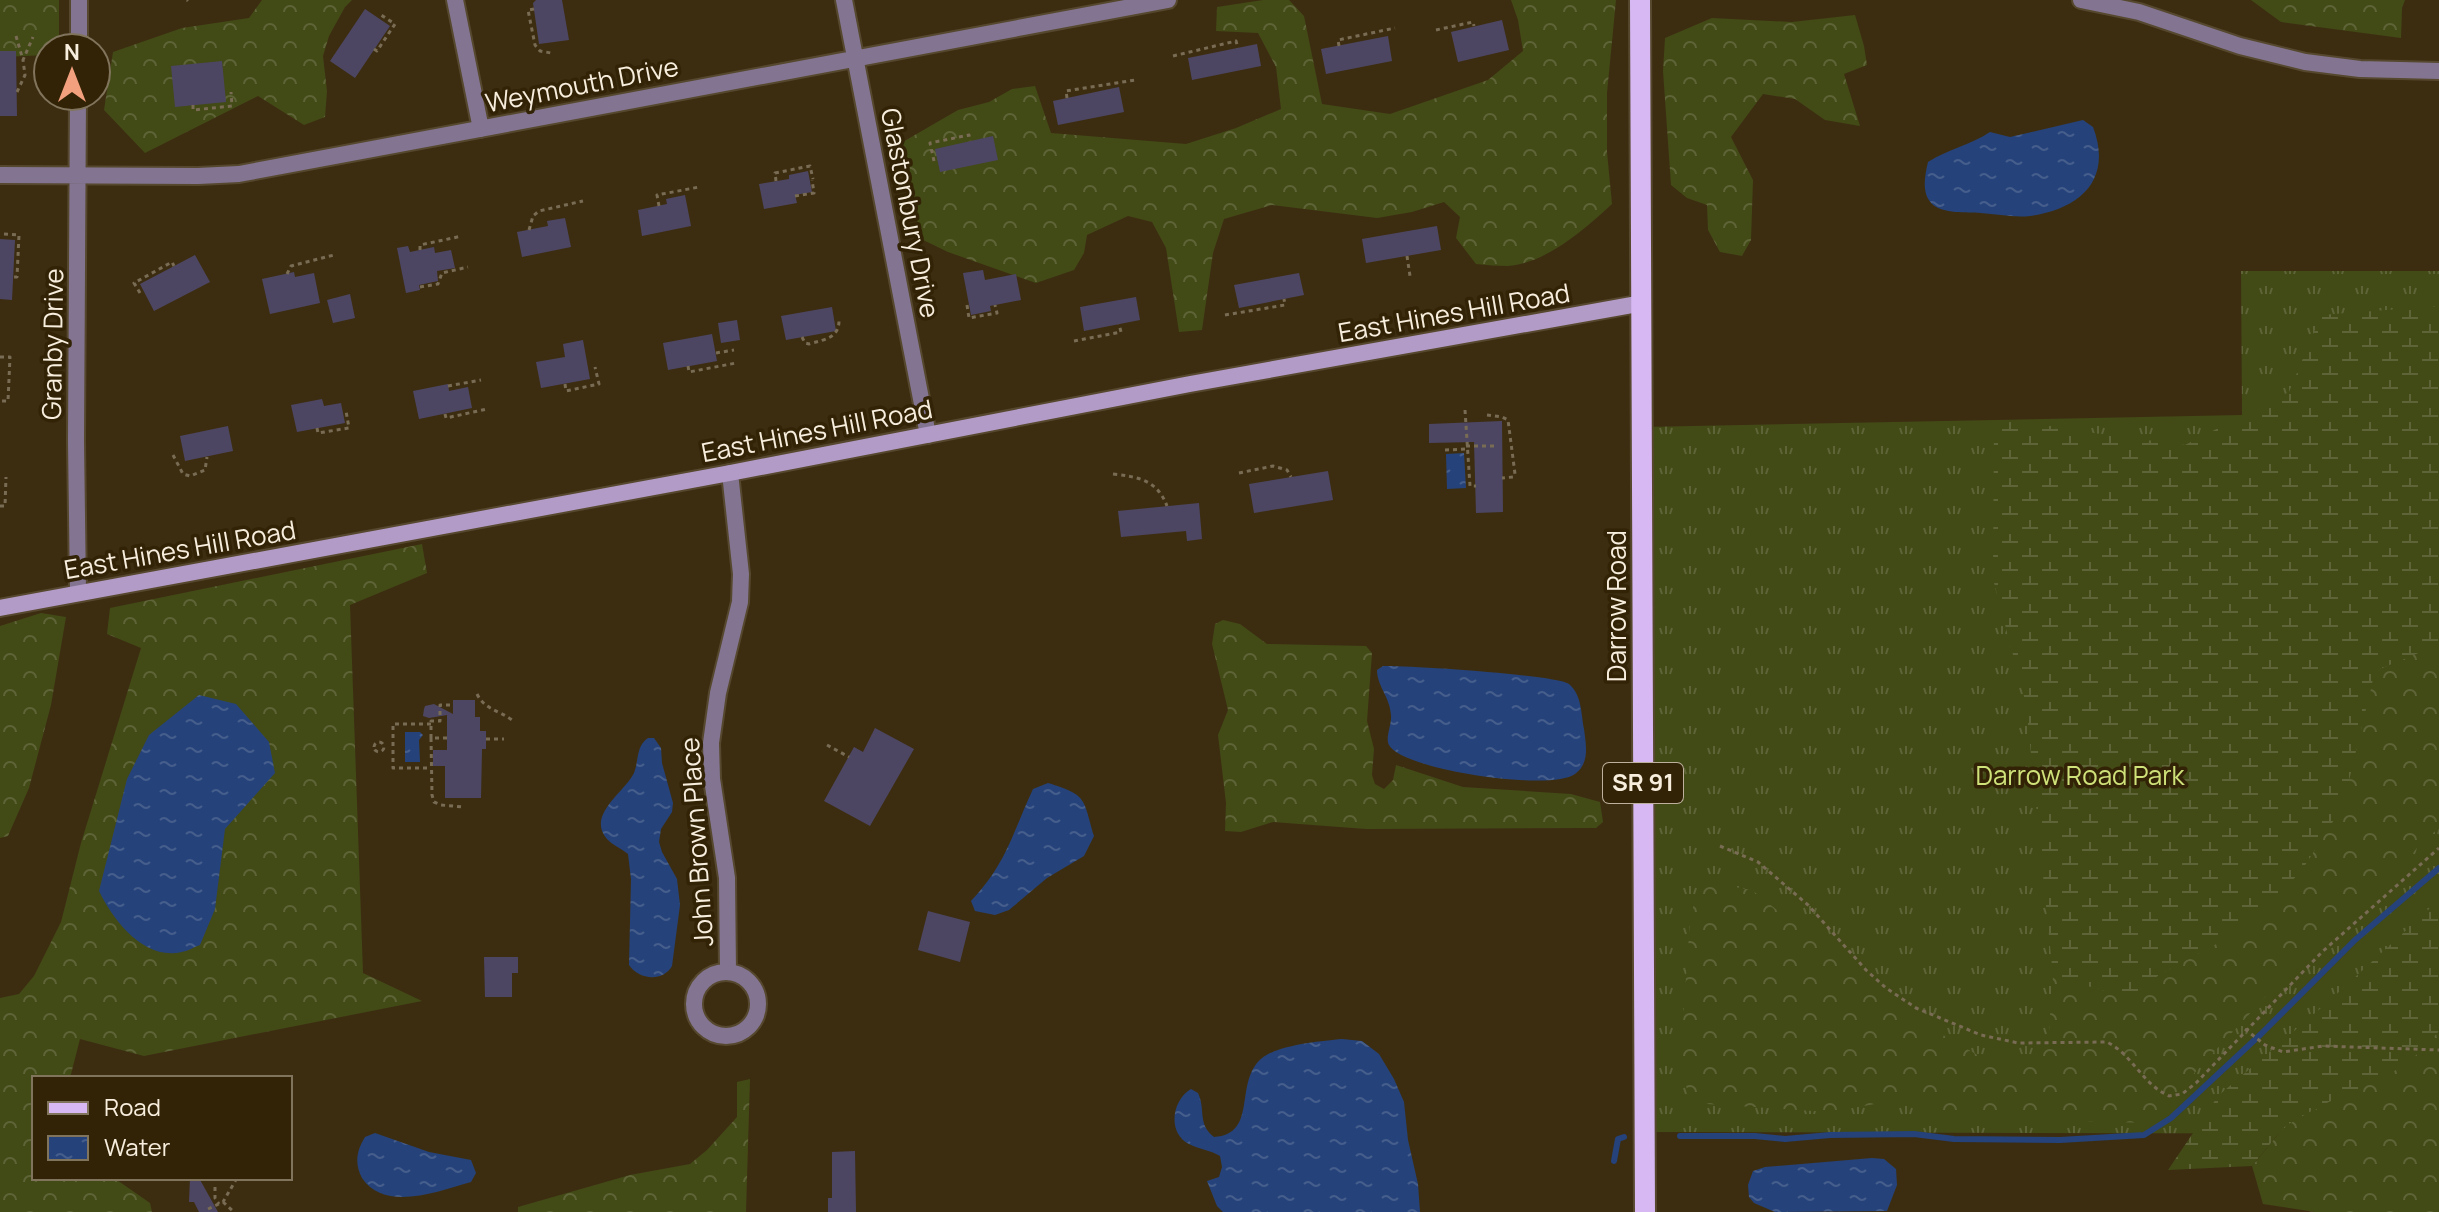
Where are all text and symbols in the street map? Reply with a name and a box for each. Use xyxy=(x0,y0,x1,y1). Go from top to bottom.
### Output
north arrow xyxy=(32,32,112,112)
text: N xyxy=(64,37,80,67)
street label: Weymouth Drive xyxy=(482,48,681,120)
street label: Glastonbury Drive xyxy=(873,105,949,321)
street label: Granby Drive xyxy=(33,268,71,420)
street label: East Hines Hill Road xyxy=(1335,274,1572,350)
street label: East Hines Hill Road xyxy=(698,390,935,470)
street label: East Hines Hill Road xyxy=(61,511,298,587)
street label: Darrow Road xyxy=(1598,530,1634,682)
street label: John Brown Place xyxy=(671,736,721,948)
park label: Darrow Road Park xyxy=(1975,757,2186,793)
road number: SR 91 xyxy=(1603,763,1683,803)
legend xyxy=(32,1076,292,1180)
text: Road xyxy=(104,1090,161,1123)
text: Water xyxy=(104,1130,171,1163)

